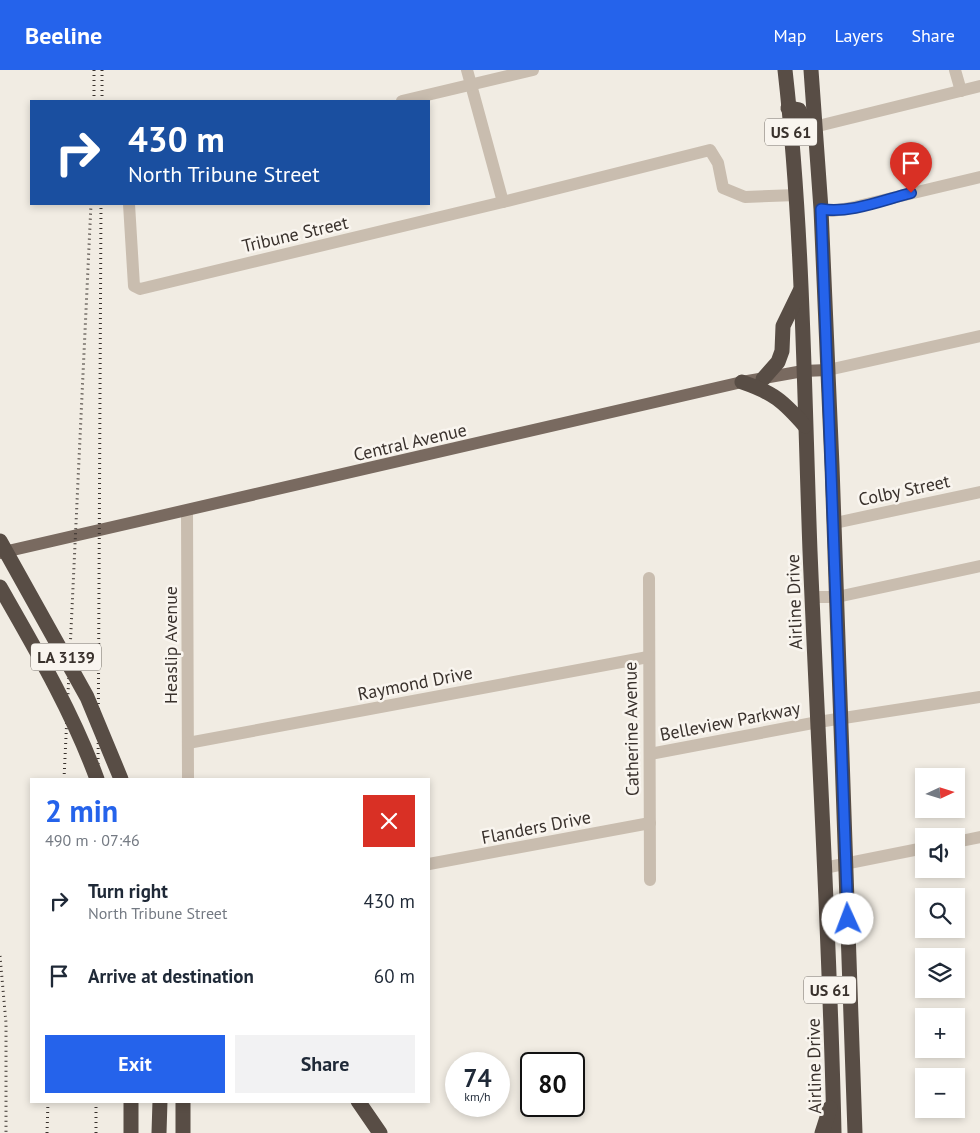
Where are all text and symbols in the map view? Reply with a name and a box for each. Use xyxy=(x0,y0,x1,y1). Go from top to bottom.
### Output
text: Beeline xyxy=(25,20,102,51)
text: Map xyxy=(774,24,806,47)
text: Layers xyxy=(834,24,883,47)
text: Share xyxy=(911,24,955,47)
text: 430 m xyxy=(128,116,225,162)
road number: US 61 xyxy=(765,118,817,146)
icon: right xyxy=(45,120,110,185)
pin xyxy=(890,142,932,193)
icon: arrive xyxy=(897,149,925,177)
text: North Tribune Street xyxy=(128,160,320,188)
street label: Tribune Street xyxy=(240,211,350,257)
street label: Central Avenue xyxy=(351,418,469,466)
street label: Colby Street xyxy=(856,469,952,511)
street label: Airline Drive xyxy=(781,554,807,650)
street label: Heaslip Avenue xyxy=(159,586,182,704)
road number: LA 3139 xyxy=(31,644,101,670)
street label: Raymond Drive xyxy=(355,661,475,705)
street label: Catherine Avenue xyxy=(618,662,644,796)
street label: Belleview Parkway xyxy=(658,696,803,746)
north arrow xyxy=(915,768,965,818)
map controls xyxy=(915,768,965,1118)
text: 2 min xyxy=(45,791,118,830)
button: close xyxy=(363,795,415,847)
street label: Flanders Drive xyxy=(479,805,593,849)
button: sound xyxy=(915,828,965,878)
text: 490 m · 07:46 xyxy=(45,830,140,850)
text: Turn right xyxy=(88,879,168,903)
icon: right xyxy=(45,887,73,915)
button: search xyxy=(915,888,965,938)
text: 430 m xyxy=(363,889,415,913)
position arrow xyxy=(821,892,873,944)
text: North Tribune Street xyxy=(88,903,227,923)
button: layers xyxy=(915,948,965,998)
icon: arrive xyxy=(45,962,73,990)
text: Arrive at destination xyxy=(88,964,254,988)
text: 60 m xyxy=(374,964,415,988)
road number: US 61 xyxy=(804,976,856,1004)
button: + xyxy=(915,1008,965,1058)
street label: Airline Drive xyxy=(802,1018,826,1114)
button: Exit xyxy=(45,1035,225,1093)
button: Share xyxy=(235,1035,415,1093)
speed limit sign: 80 xyxy=(520,1052,585,1117)
text: 74 xyxy=(463,1062,492,1094)
button: − xyxy=(915,1068,965,1118)
text: km/h xyxy=(464,1089,491,1104)

